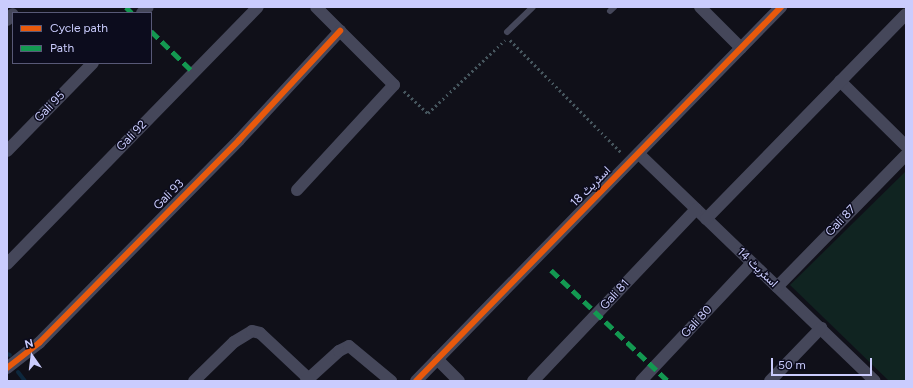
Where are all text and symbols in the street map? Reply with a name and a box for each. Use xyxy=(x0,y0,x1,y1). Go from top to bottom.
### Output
legend xyxy=(12,12,152,64)
text: Cycle path xyxy=(50,21,108,35)
text: Path xyxy=(50,41,74,55)
street label: Gali 95 xyxy=(32,89,68,125)
street label: Gali 92 xyxy=(114,118,150,154)
street label: اسٹریٹ 18 xyxy=(568,164,614,210)
street label: Gali 93 xyxy=(151,177,187,213)
street label: Gali 87 xyxy=(823,203,859,239)
street label: اسٹریٹ 14 xyxy=(734,245,780,291)
street label: Gali 81 xyxy=(597,277,633,313)
street label: Gali 80 xyxy=(679,303,715,341)
north arrow xyxy=(12,336,52,376)
text: N xyxy=(23,337,35,351)
scale bar xyxy=(773,350,874,376)
text: 50 m xyxy=(778,358,806,372)

